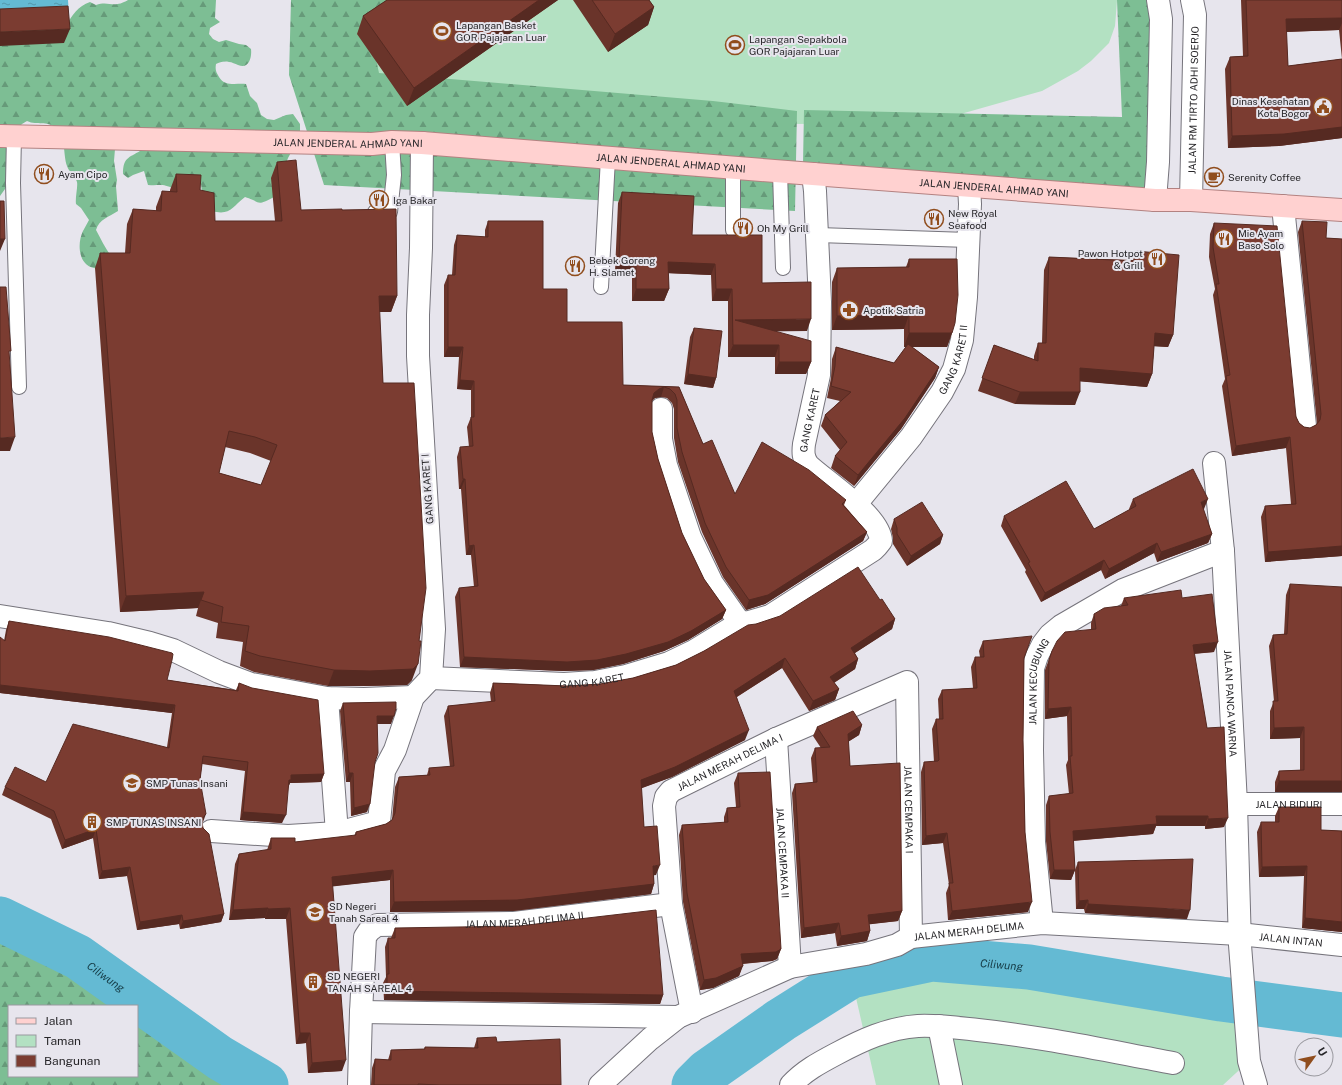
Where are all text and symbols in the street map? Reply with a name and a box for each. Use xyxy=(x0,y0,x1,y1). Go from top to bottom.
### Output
place label: Lapangan Basket GOR Pajajaran Luar xyxy=(456,19,547,43)
sports icon: Lapangan Basket GOR Pajajaran Luar xyxy=(431,20,453,42)
street label: JALAN RM TIRTO ADHI SOERJO xyxy=(1186,26,1201,174)
place label: Lapangan Sepakbola GOR Pajajaran Luar xyxy=(749,33,847,57)
sports icon: Lapangan Sepakbola GOR Pajajaran Luar xyxy=(724,34,746,56)
place label: Dinas Kesehatan Kota Bogor xyxy=(1232,95,1309,119)
public building icon: Dinas Kesehatan Kota Bogor xyxy=(1312,96,1334,118)
street label: JALAN JENDERAL AHMAD YANI xyxy=(273,136,423,150)
street label: JALAN JENDERAL AHMAD YANI xyxy=(596,151,746,175)
restaurant icon: Ayam Cipo xyxy=(33,163,55,185)
cafe icon: Serenity Coffee xyxy=(1203,166,1225,188)
place label: Ayam Cipo xyxy=(58,168,108,180)
place label: Serenity Coffee xyxy=(1228,171,1301,183)
street label: JALAN JENDERAL AHMAD YANI xyxy=(919,176,1069,199)
restaurant icon: Iga Bakar xyxy=(368,189,390,211)
place label: Iga Bakar xyxy=(393,194,437,206)
place label: New Royal Seafood xyxy=(948,207,997,231)
restaurant icon: New Royal Seafood xyxy=(923,208,945,230)
restaurant icon: Oh My Grill xyxy=(732,217,754,239)
place label: Oh My Grill xyxy=(757,222,809,234)
place label: Mie Ayam Baso Solo xyxy=(1238,227,1284,251)
restaurant icon: Mie Ayam Baso Solo xyxy=(1213,228,1235,250)
place label: Pawon Hotpot & Grill xyxy=(1078,247,1143,271)
restaurant icon: Pawon Hotpot & Grill xyxy=(1146,248,1168,270)
place label: Bebek Goreng H. Slamet xyxy=(589,254,656,278)
restaurant icon: Bebek Goreng H. Slamet xyxy=(564,255,586,277)
pharmacy icon: Apotik Satria xyxy=(838,299,860,321)
place label: Apotik Satria xyxy=(863,304,924,316)
street label: GANG KARET II xyxy=(936,324,969,396)
street label: GANG KARET xyxy=(797,387,822,452)
street label: GANG KARET I xyxy=(419,454,435,524)
street label: JALAN KECUBUNG xyxy=(1026,635,1052,725)
street label: JALAN PANCA WARNA xyxy=(1222,650,1240,757)
street label: GANG KARET xyxy=(559,671,625,690)
street label: JALAN MERAH DELIMA I xyxy=(675,731,784,793)
street label: JALAN CEMPAKA I xyxy=(902,766,916,854)
school or university icon: SMP Tunas Insani xyxy=(121,772,143,794)
place label: SMP Tunas Insani xyxy=(146,777,228,789)
street label: JALAN BIDURI xyxy=(1256,798,1322,810)
street label: JALAN CEMPAKA II xyxy=(774,807,792,898)
building icon: SMP TUNAS INSANI xyxy=(81,811,103,833)
place label: SMP TUNAS INSANI xyxy=(106,816,201,828)
place label: SD Negeri Tanah Sareal 4 xyxy=(329,900,398,924)
school or university icon: SD Negeri Tanah Sareal 4 xyxy=(304,901,326,923)
street label: JALAN MERAH DELIMA II xyxy=(465,909,584,930)
street label: JALAN MERAH DELIMA xyxy=(913,919,1025,943)
street label: JALAN INTAN xyxy=(1259,930,1323,949)
water label: Ciliwung xyxy=(979,957,1024,973)
water label: Ciliwung xyxy=(85,959,127,995)
place label: SD NEGERI TANAH SAREAL 4 xyxy=(327,970,412,994)
building icon: SD NEGERI TANAH SAREAL 4 xyxy=(302,971,324,993)
legend xyxy=(8,1005,138,1077)
text: Jalan xyxy=(44,1014,73,1028)
text: Taman xyxy=(44,1034,81,1048)
north arrow xyxy=(1294,1037,1334,1077)
text: U xyxy=(1315,1045,1330,1058)
text: Bangunan xyxy=(44,1054,100,1068)

